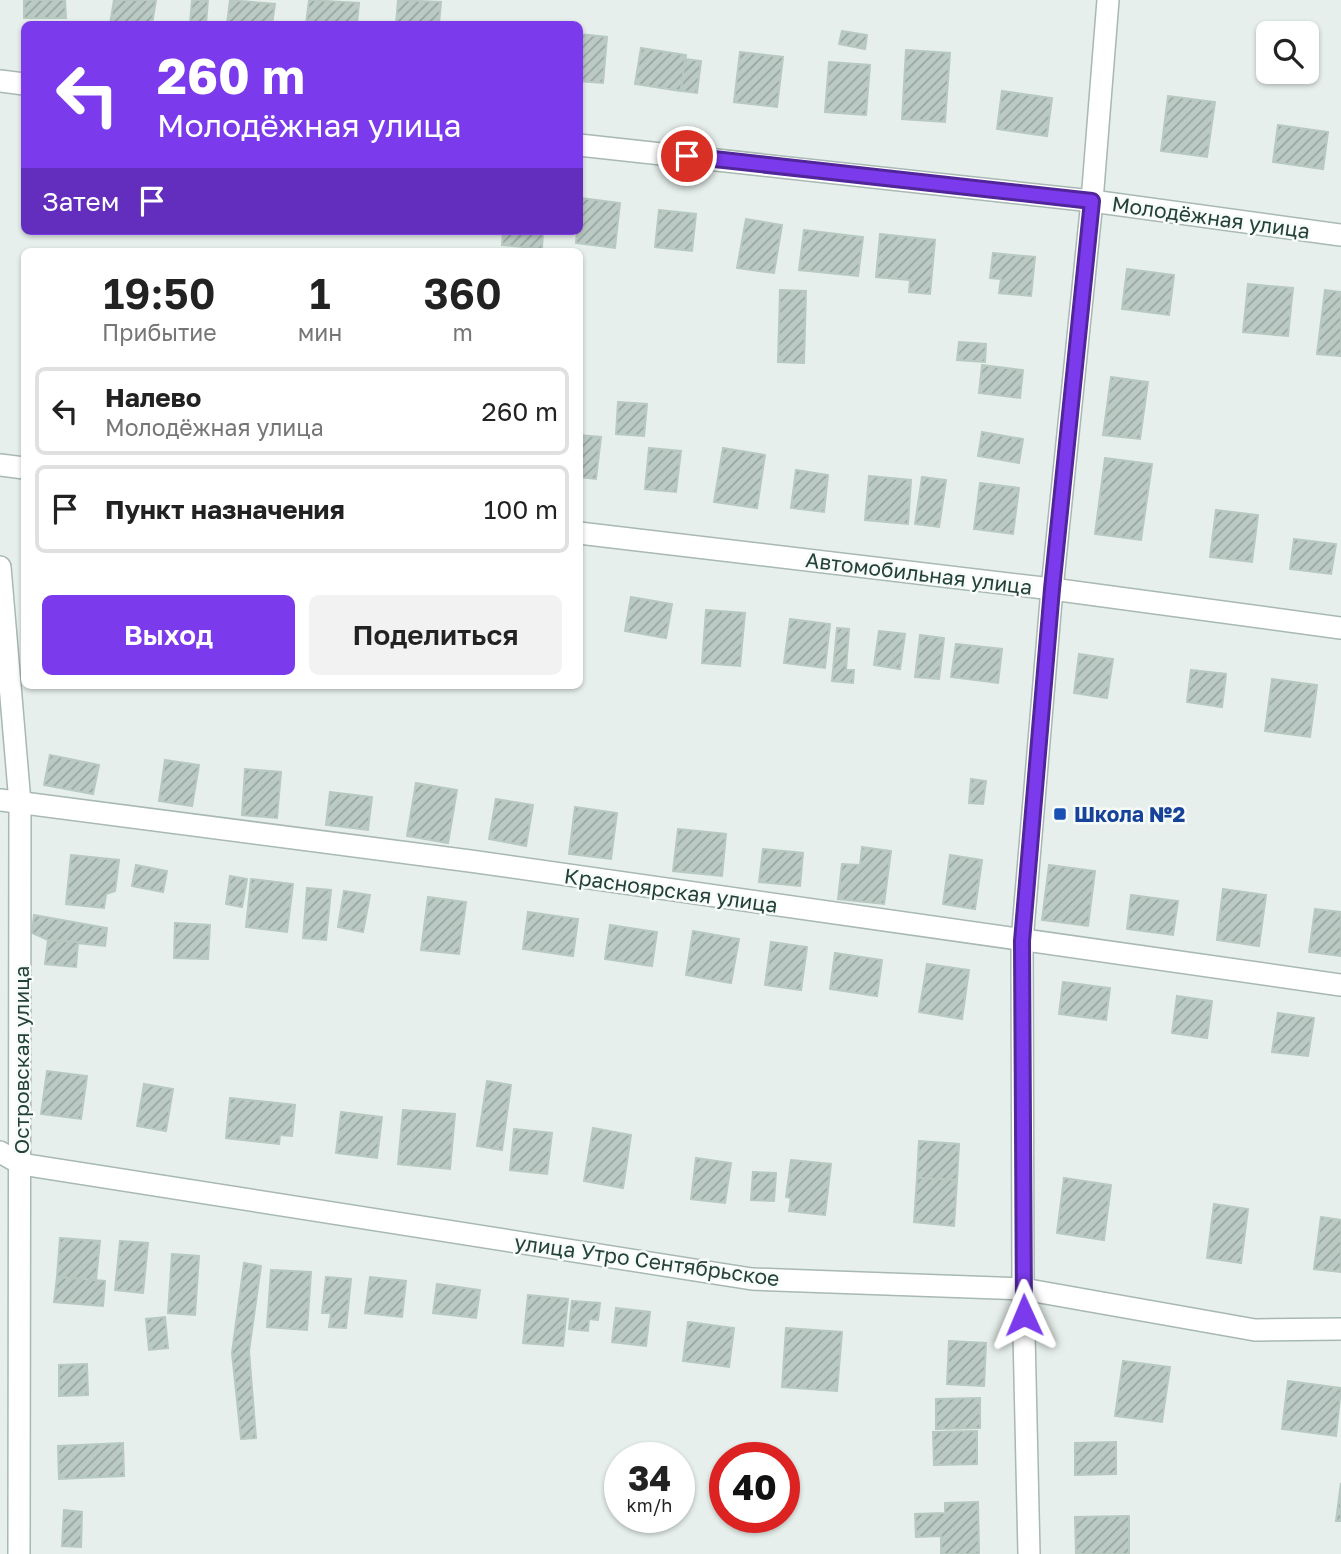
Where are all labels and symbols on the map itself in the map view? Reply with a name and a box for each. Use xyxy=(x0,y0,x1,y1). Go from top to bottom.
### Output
pin xyxy=(657,126,717,186)
street label: Молодёжная улица xyxy=(1110,190,1312,244)
street label: Автомобильная улица xyxy=(804,546,1034,600)
place label: Школа №2 xyxy=(1074,801,1185,827)
marker: Школа №2 xyxy=(1052,806,1068,822)
street label: Красноярская улица xyxy=(563,862,779,918)
street label: Островская улица xyxy=(8,966,34,1154)
street label: улица Утро Сентябрьское xyxy=(513,1229,781,1291)
position arrow xyxy=(987,1278,1061,1352)
speed limit sign: 40 xyxy=(709,1442,800,1533)

